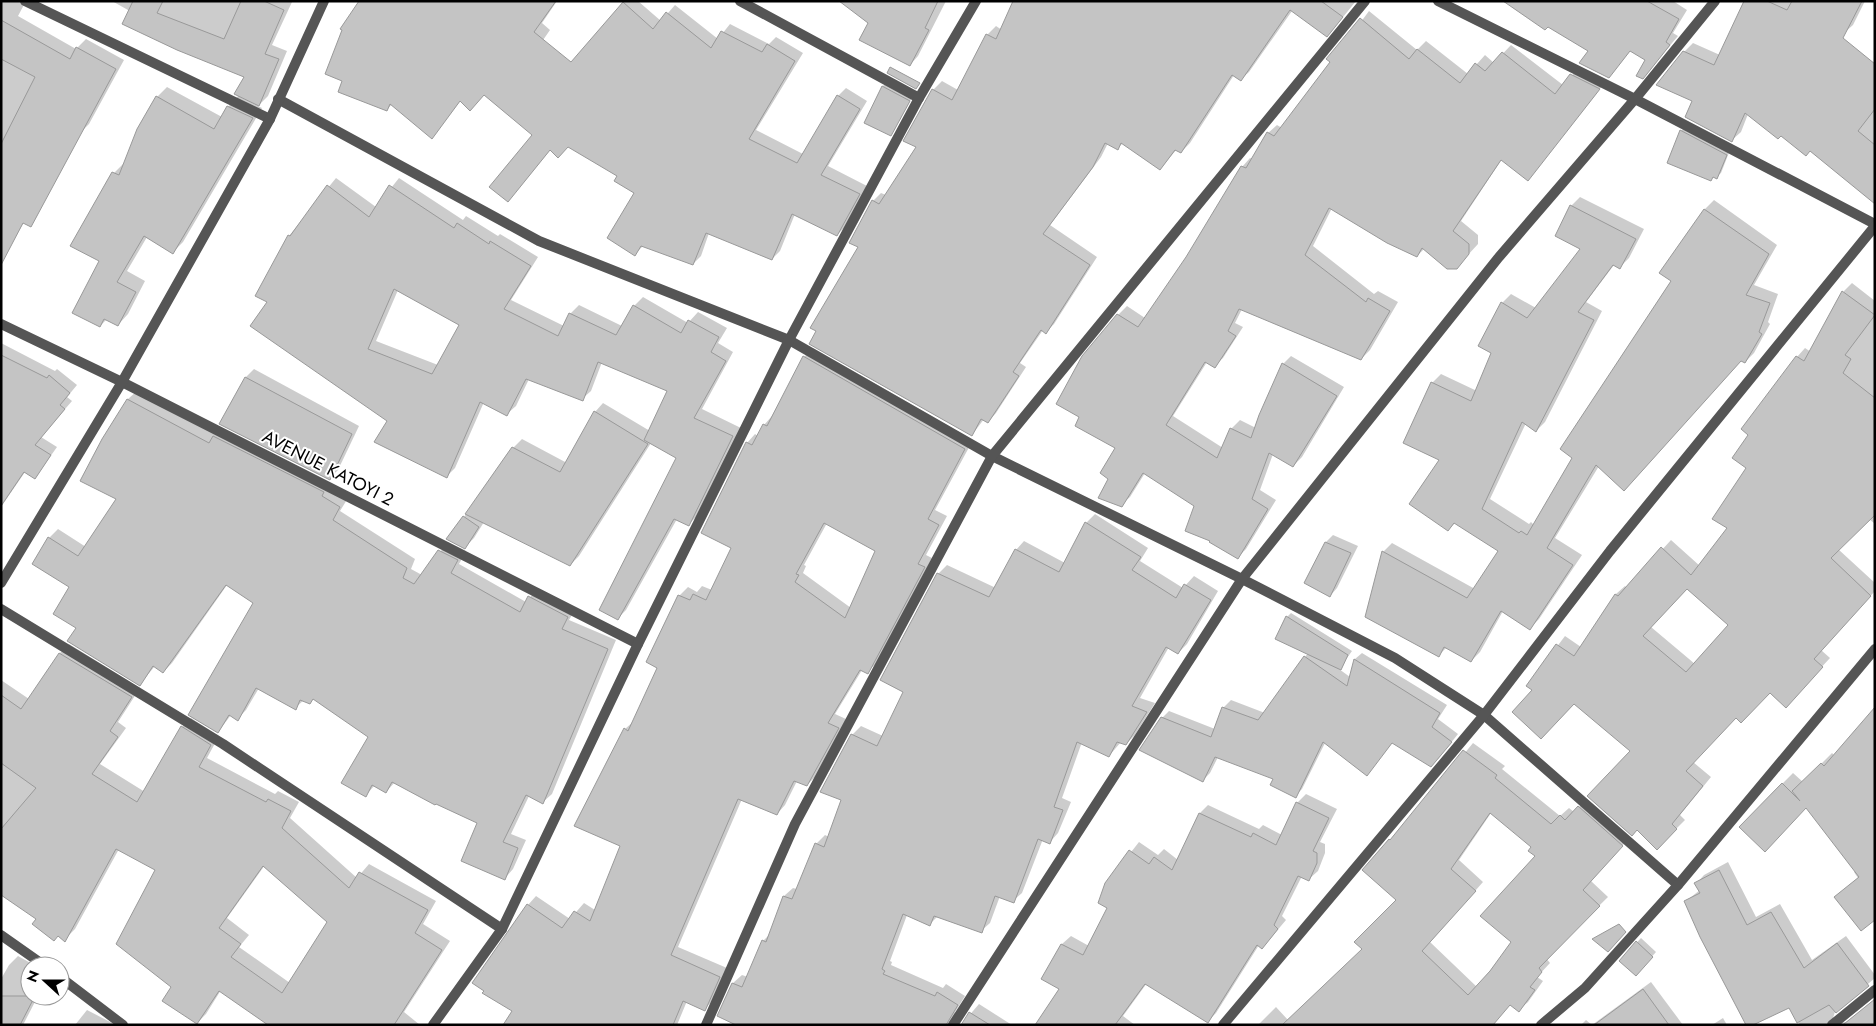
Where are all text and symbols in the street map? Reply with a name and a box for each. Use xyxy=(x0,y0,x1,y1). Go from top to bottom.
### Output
street label: AVENUE KATOYI 2 xyxy=(258,424,398,512)
north arrow xyxy=(20,956,70,1006)
text: N xyxy=(22,968,44,985)

